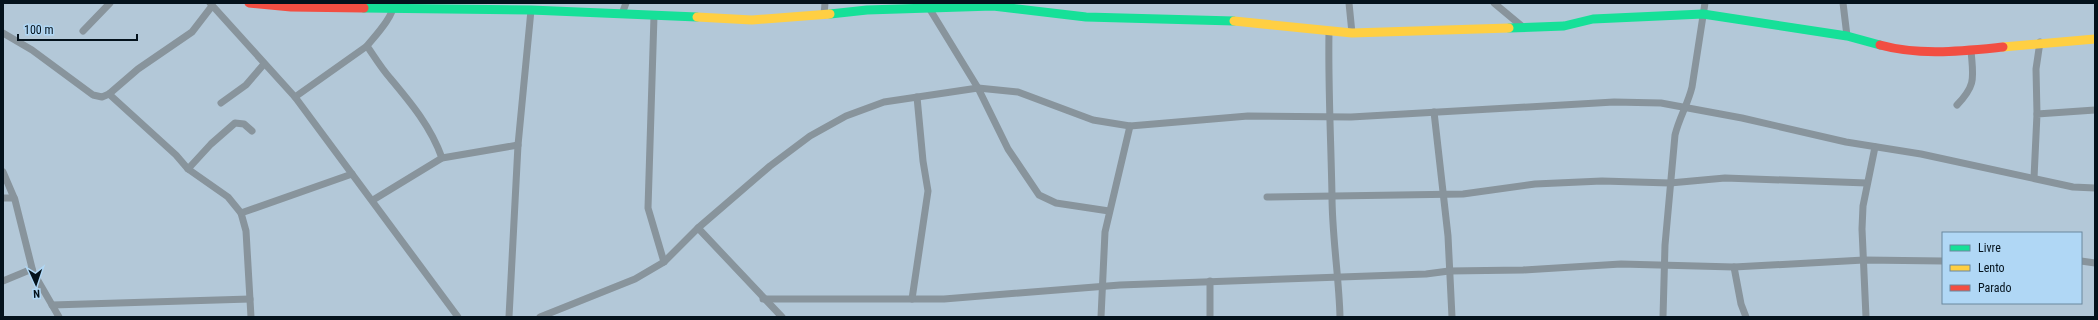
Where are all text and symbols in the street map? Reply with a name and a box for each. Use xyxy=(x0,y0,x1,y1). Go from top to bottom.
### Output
scale bar xyxy=(18,16,137,42)
text: 100 m xyxy=(24,23,54,37)
legend xyxy=(1942,232,2082,304)
text: Livre xyxy=(1978,241,2001,255)
text: Lento xyxy=(1978,261,2005,275)
north arrow xyxy=(16,264,56,304)
text: Parado xyxy=(1978,281,2011,295)
text: N xyxy=(33,287,40,300)

